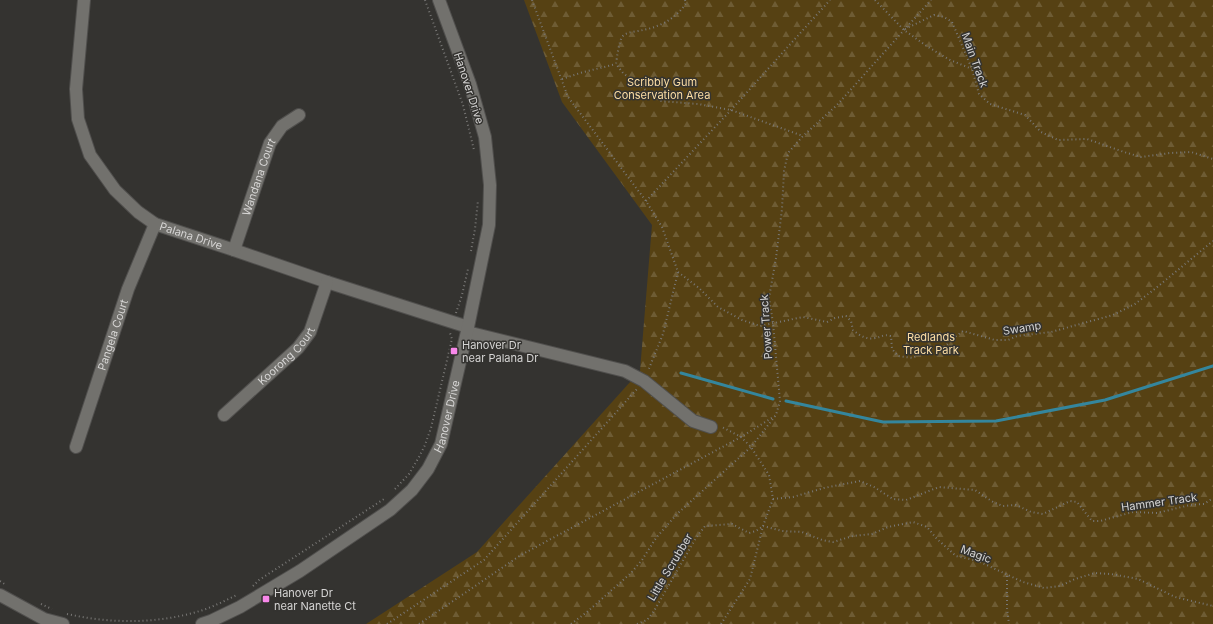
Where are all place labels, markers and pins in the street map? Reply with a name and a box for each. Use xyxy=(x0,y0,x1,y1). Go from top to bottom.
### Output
place label: Hanover Dr near Palana Dr xyxy=(462,338,538,365)
marker: Hanover Dr near Palana Dr xyxy=(449,346,459,356)
place label: Hanover Dr near Nanette Ct xyxy=(274,586,356,613)
marker: Hanover Dr near Nanette Ct xyxy=(261,594,271,604)

